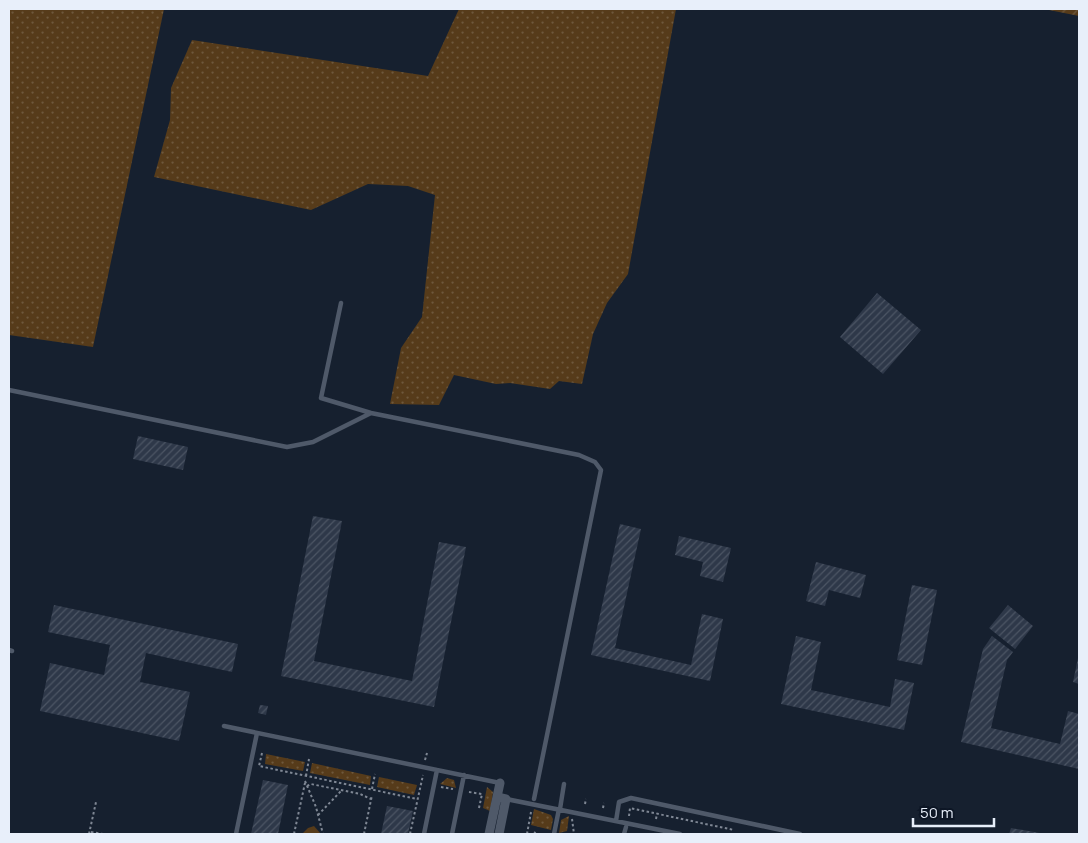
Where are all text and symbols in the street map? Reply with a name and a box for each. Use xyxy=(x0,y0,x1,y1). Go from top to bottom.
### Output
scale bar xyxy=(913,796,994,828)
text: 50 m xyxy=(920,802,954,823)

